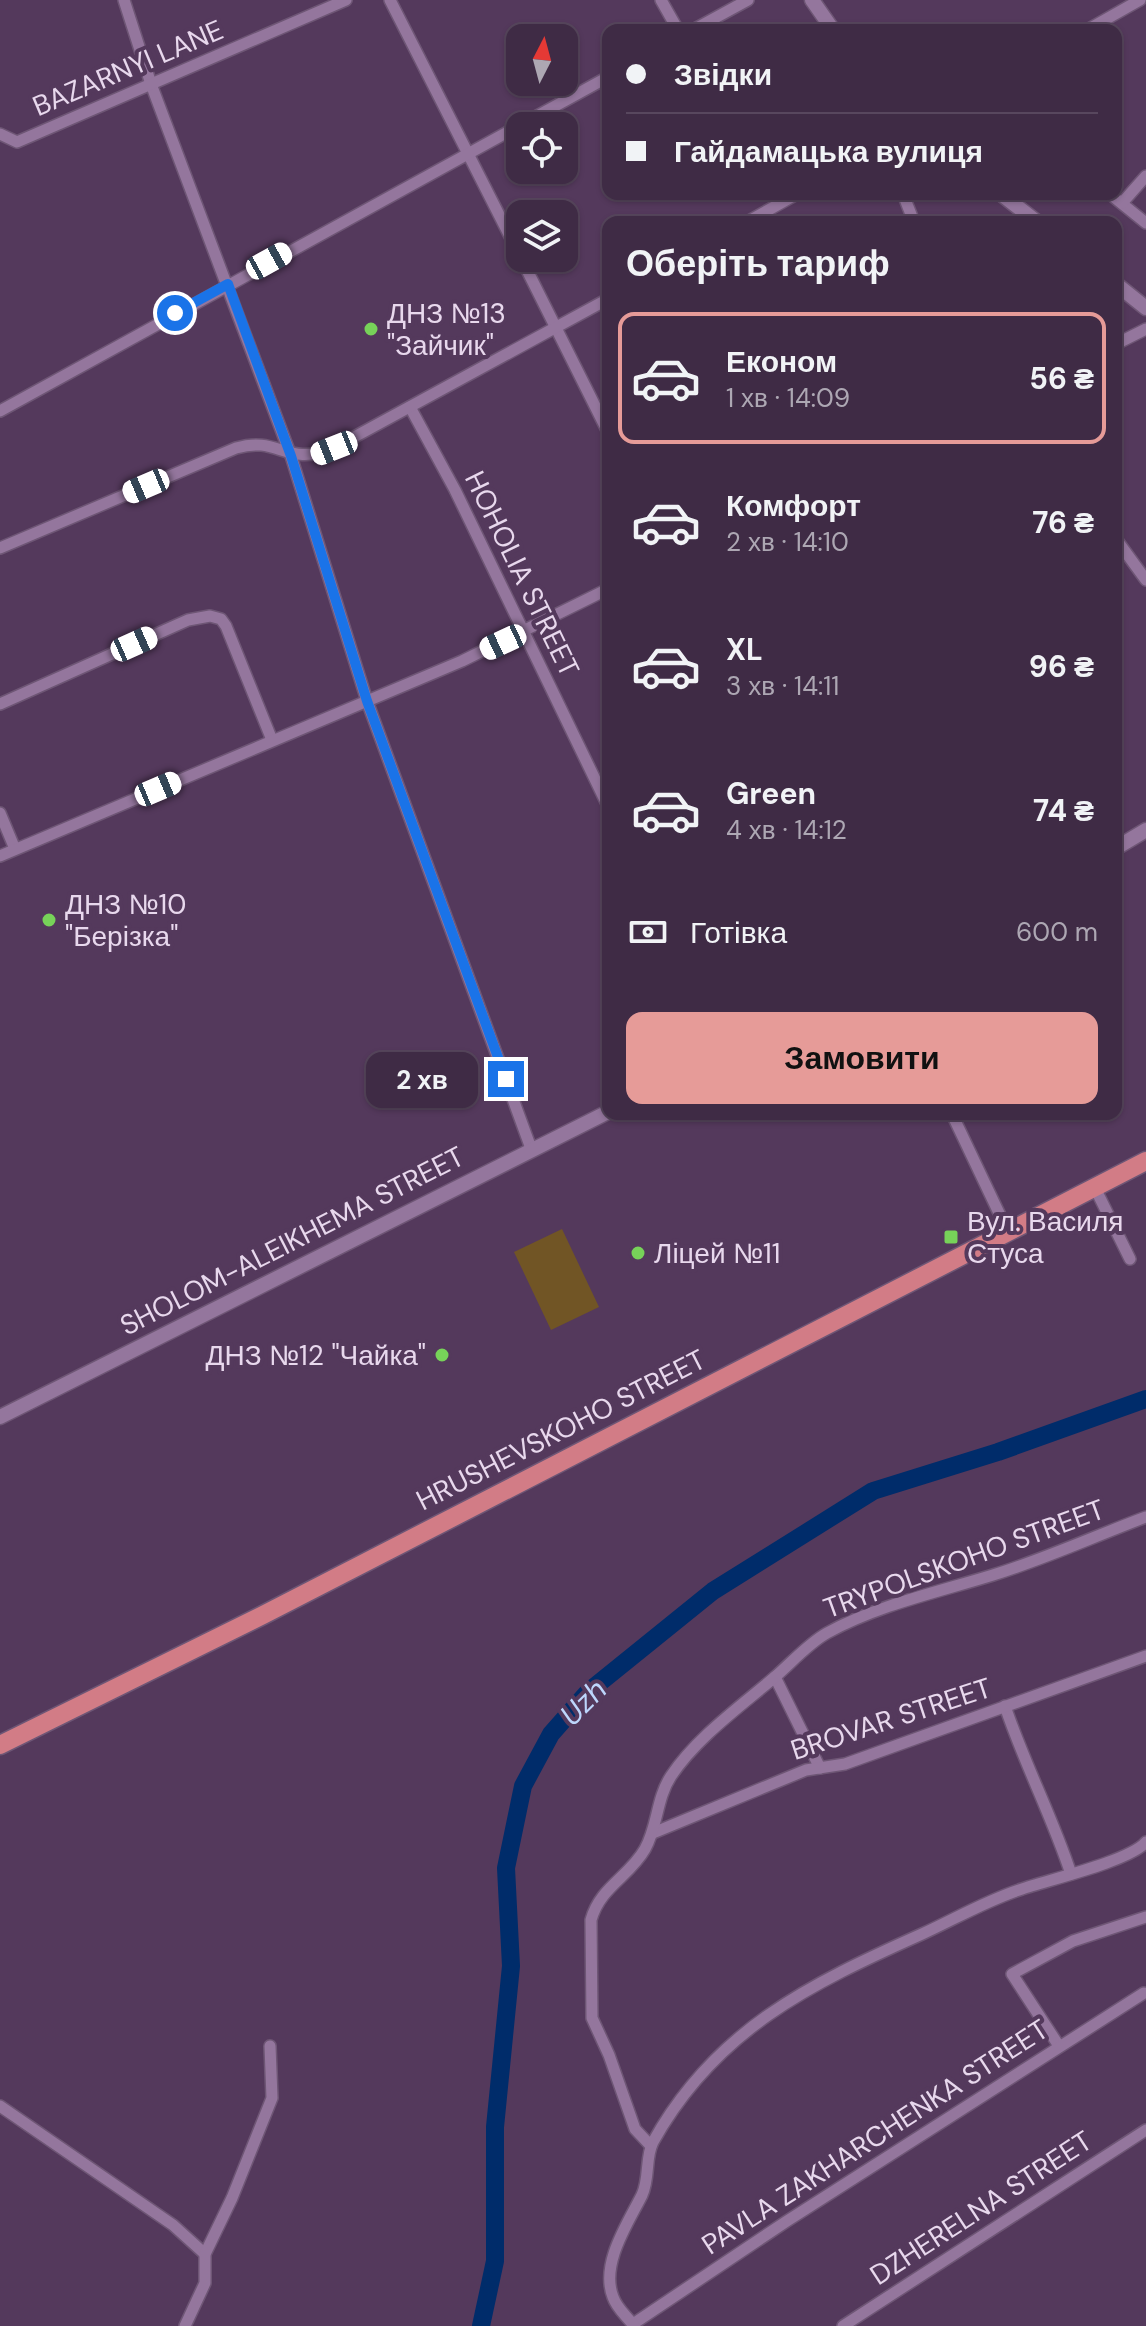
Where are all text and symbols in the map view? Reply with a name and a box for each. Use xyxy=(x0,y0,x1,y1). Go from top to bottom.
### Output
street label: BAZARNYI LANE xyxy=(27,11,229,125)
north arrow xyxy=(506,24,578,96)
map controls xyxy=(506,24,578,272)
text: Звідки xyxy=(674,55,772,94)
button: locate xyxy=(506,112,578,184)
text: Гайдамацька вулиця xyxy=(674,132,983,171)
button: layers xyxy=(506,200,578,272)
car xyxy=(242,239,296,283)
text: Оберіть тариф xyxy=(626,240,890,287)
route start xyxy=(157,295,193,331)
place label: ДНЗ №13 "Зайчик" xyxy=(387,295,506,364)
marker: ДНЗ №13 "Зайчик" xyxy=(362,320,380,338)
icon: car xyxy=(630,342,702,414)
text: Економ xyxy=(726,342,837,381)
text: 56 ₴ xyxy=(1029,359,1094,398)
text: 1 хв · 14:09 xyxy=(726,381,850,415)
car xyxy=(307,428,361,468)
street label: HOHOLIA STREET xyxy=(456,465,588,683)
car xyxy=(119,466,173,506)
icon: car xyxy=(630,486,702,558)
text: Комфорт xyxy=(726,486,861,525)
text: 76 ₴ xyxy=(1032,503,1094,542)
text: 2 хв · 14:10 xyxy=(726,525,849,559)
car xyxy=(476,621,530,663)
car xyxy=(107,623,161,665)
icon: car xyxy=(630,630,702,702)
text: XL xyxy=(726,630,763,669)
text: 96 ₴ xyxy=(1029,647,1094,686)
text: 3 хв · 14:11 xyxy=(726,669,839,703)
car xyxy=(131,769,185,809)
icon: car xyxy=(630,774,702,846)
text: Green xyxy=(726,774,816,813)
text: 74 ₴ xyxy=(1033,791,1094,830)
text: 4 хв · 14:12 xyxy=(726,813,847,847)
place label: ДНЗ №10 "Берізка" xyxy=(65,886,186,955)
icon: cash xyxy=(626,910,670,954)
marker: ДНЗ №10 "Берізка" xyxy=(40,911,58,929)
text: Готівка xyxy=(690,913,787,952)
text: 600 m xyxy=(1016,915,1098,949)
button: Замовити xyxy=(626,1012,1098,1104)
callout: 2 хв xyxy=(366,1051,478,1107)
route end xyxy=(488,1061,524,1097)
text: 2 хв xyxy=(396,1063,448,1097)
street label: SHOLOM-ALEIKHEMA STREET xyxy=(114,1138,470,1344)
place label: Вул. Василя Стуса xyxy=(967,1203,1123,1272)
marker: Вул. Василя Стуса xyxy=(942,1228,960,1246)
place label: Ліцей №11 xyxy=(654,1235,781,1272)
marker: Ліцей №11 xyxy=(629,1244,647,1262)
place label: ДНЗ №12 "Чайка" xyxy=(205,1337,426,1374)
street label: HRUSHEVSKOHO STREET xyxy=(410,1341,712,1519)
marker: ДНЗ №12 "Чайка" xyxy=(433,1346,451,1364)
street label: TRYPOLSKOHO STREET xyxy=(818,1491,1110,1627)
street label: BROVAR STREET xyxy=(786,1669,996,1769)
water label: Uzh xyxy=(551,1670,615,1734)
street label: PAVLA ZAKHARCHENKA STREET xyxy=(695,2011,1055,2263)
street label: DZHERELNA STREET xyxy=(863,2122,1099,2294)

